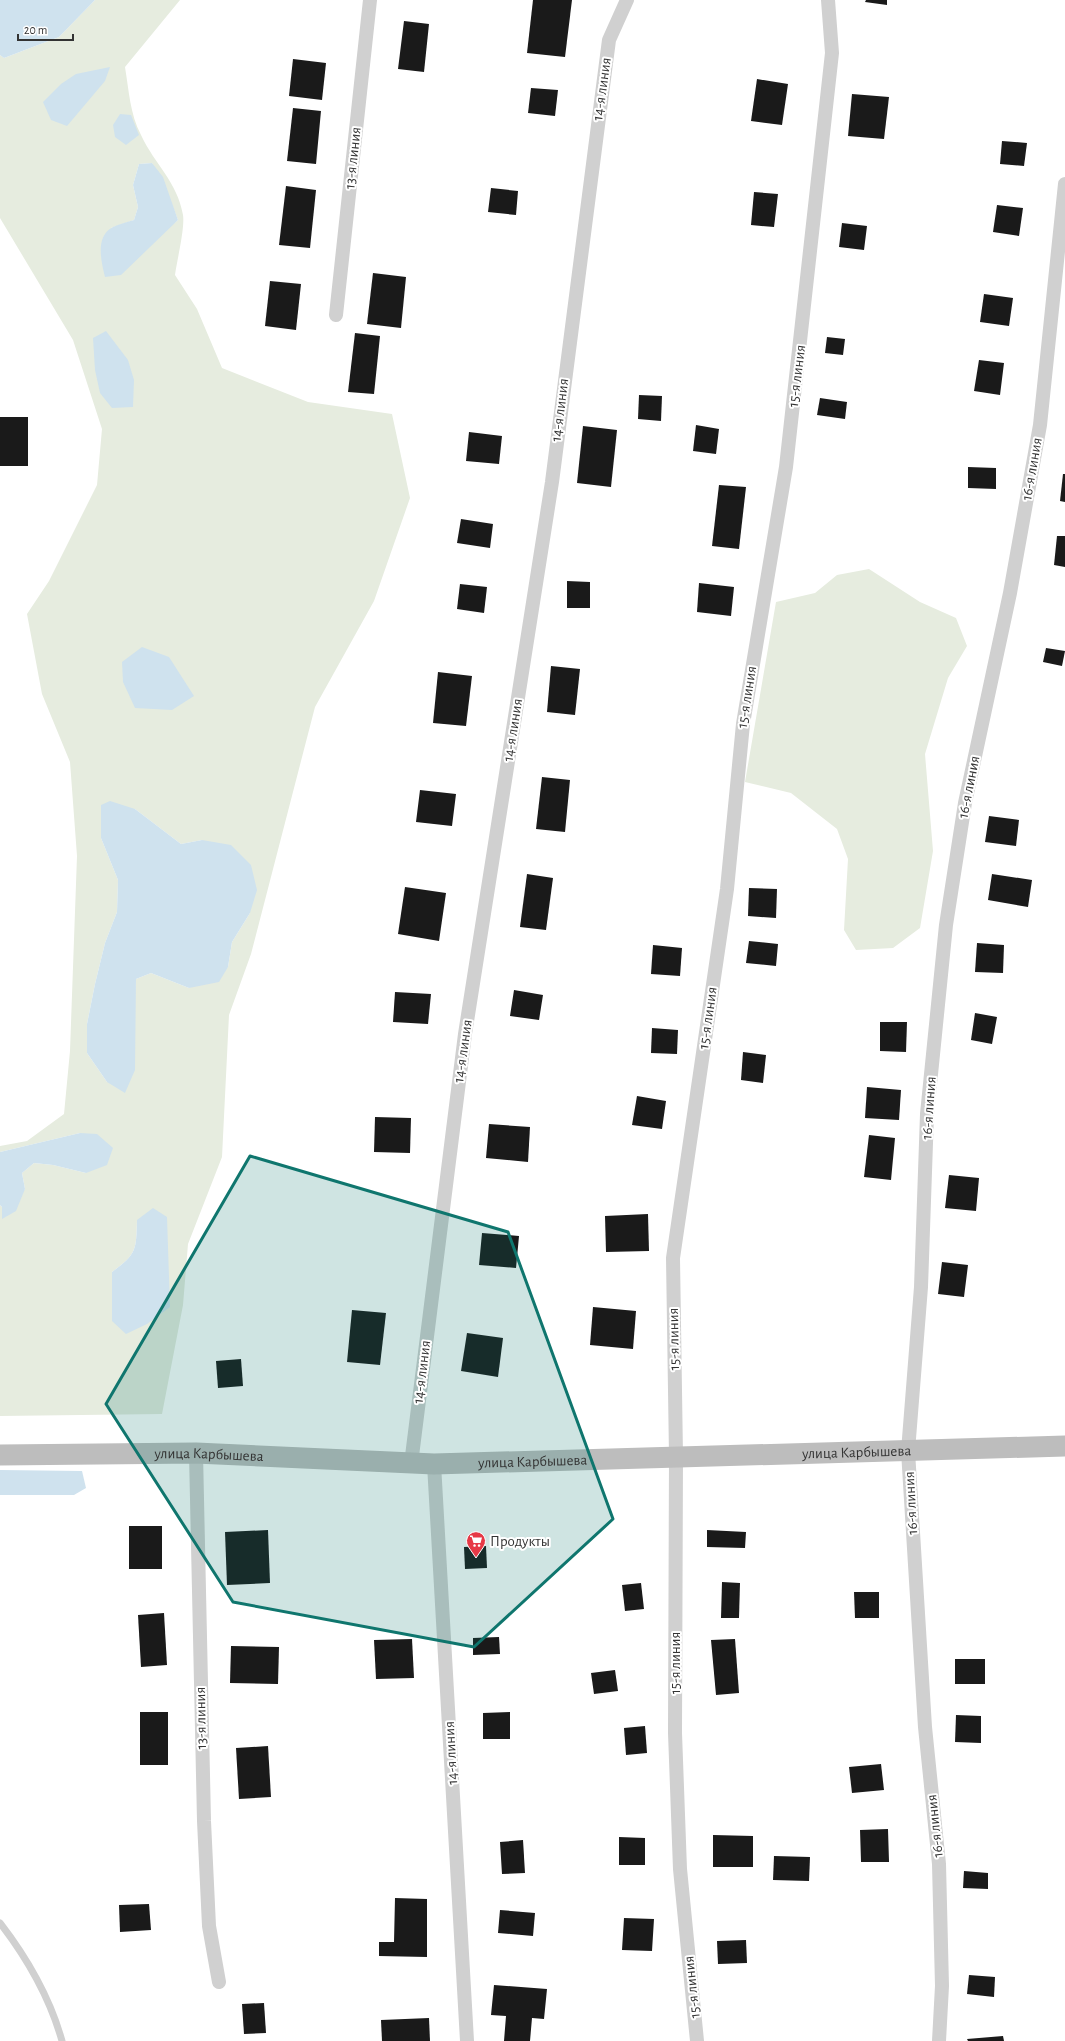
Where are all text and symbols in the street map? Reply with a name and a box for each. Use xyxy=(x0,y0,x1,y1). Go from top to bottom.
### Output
scale bar xyxy=(18,16,73,42)
text: 20 m xyxy=(24,24,47,36)
street label: 14-я линия xyxy=(590,56,614,122)
street label: 13-я линия xyxy=(342,126,364,190)
street label: 15-я линия xyxy=(786,344,808,408)
street label: 14-я линия xyxy=(549,378,571,442)
street label: 16-я линия xyxy=(1019,436,1045,502)
street label: 15-я линия xyxy=(735,665,759,729)
street label: 14-я линия xyxy=(501,697,525,763)
street label: 16-я линия xyxy=(956,754,982,820)
street label: 15-я линия xyxy=(696,986,720,1050)
street label: 14-я линия xyxy=(451,1018,475,1084)
street label: 16-я линия xyxy=(919,1076,939,1140)
street label: 15-я линия xyxy=(666,1308,682,1370)
street label: 14-я линия xyxy=(411,1340,433,1404)
street label: улица Карбышева xyxy=(801,1443,911,1461)
street label: улица Карбышева xyxy=(153,1445,264,1464)
street label: улица Карбышева xyxy=(477,1452,588,1470)
street label: 16-я линия xyxy=(902,1471,920,1535)
supermarket icon: Продукты xyxy=(465,1530,487,1558)
place label: Продукты xyxy=(490,1534,550,1549)
street label: 15-я линия xyxy=(668,1632,683,1694)
street label: 13-я линия xyxy=(193,1687,209,1749)
street label: 14-я линия xyxy=(442,1721,460,1785)
street label: 16-я линия xyxy=(924,1794,946,1858)
street label: 15-я линия xyxy=(681,1955,703,2019)

